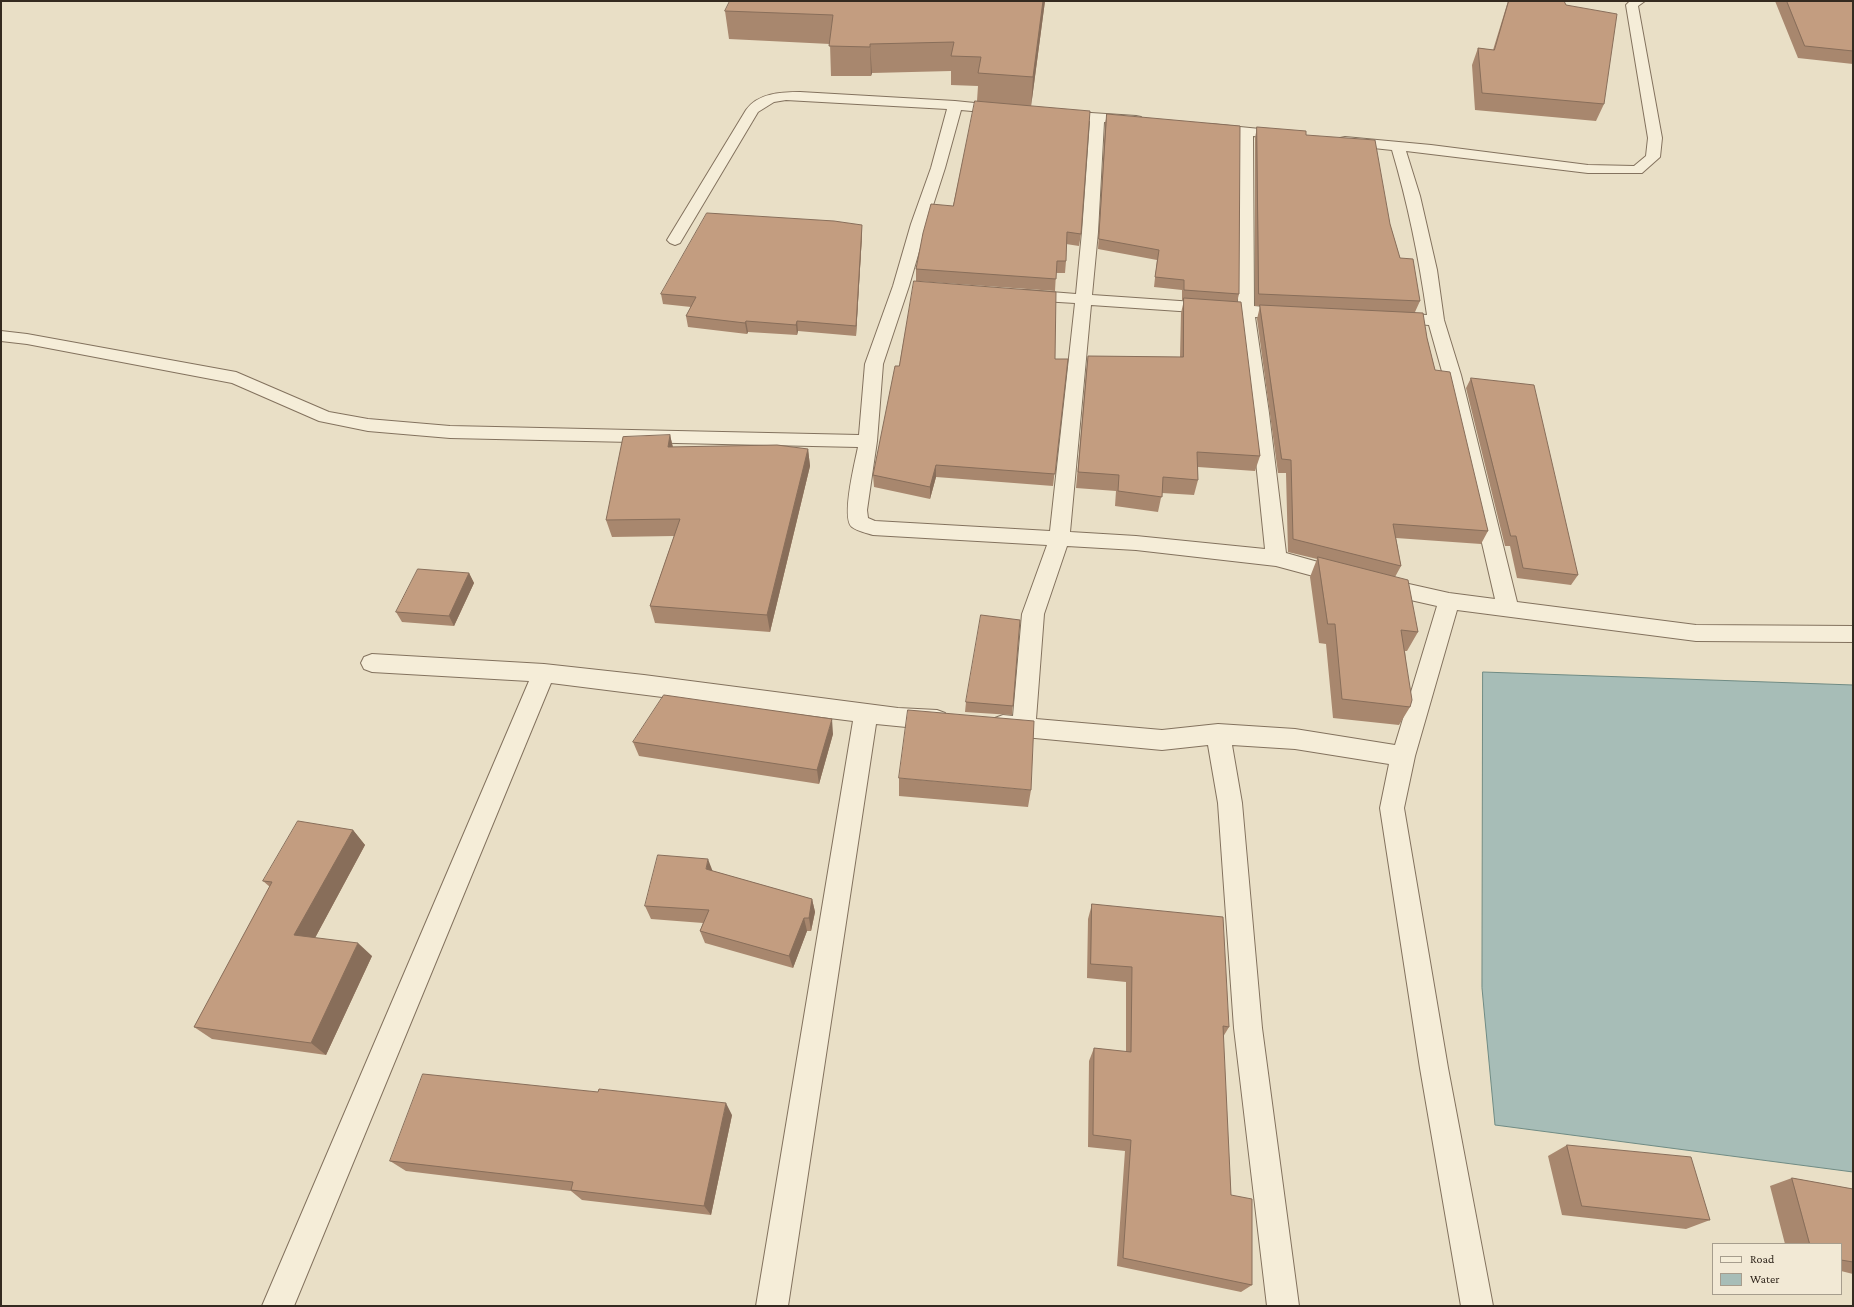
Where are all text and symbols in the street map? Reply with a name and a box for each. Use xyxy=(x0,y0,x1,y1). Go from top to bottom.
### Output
legend xyxy=(1712,1243,1842,1295)
text: Road xyxy=(1750,1252,1774,1266)
text: Water xyxy=(1750,1272,1779,1286)

